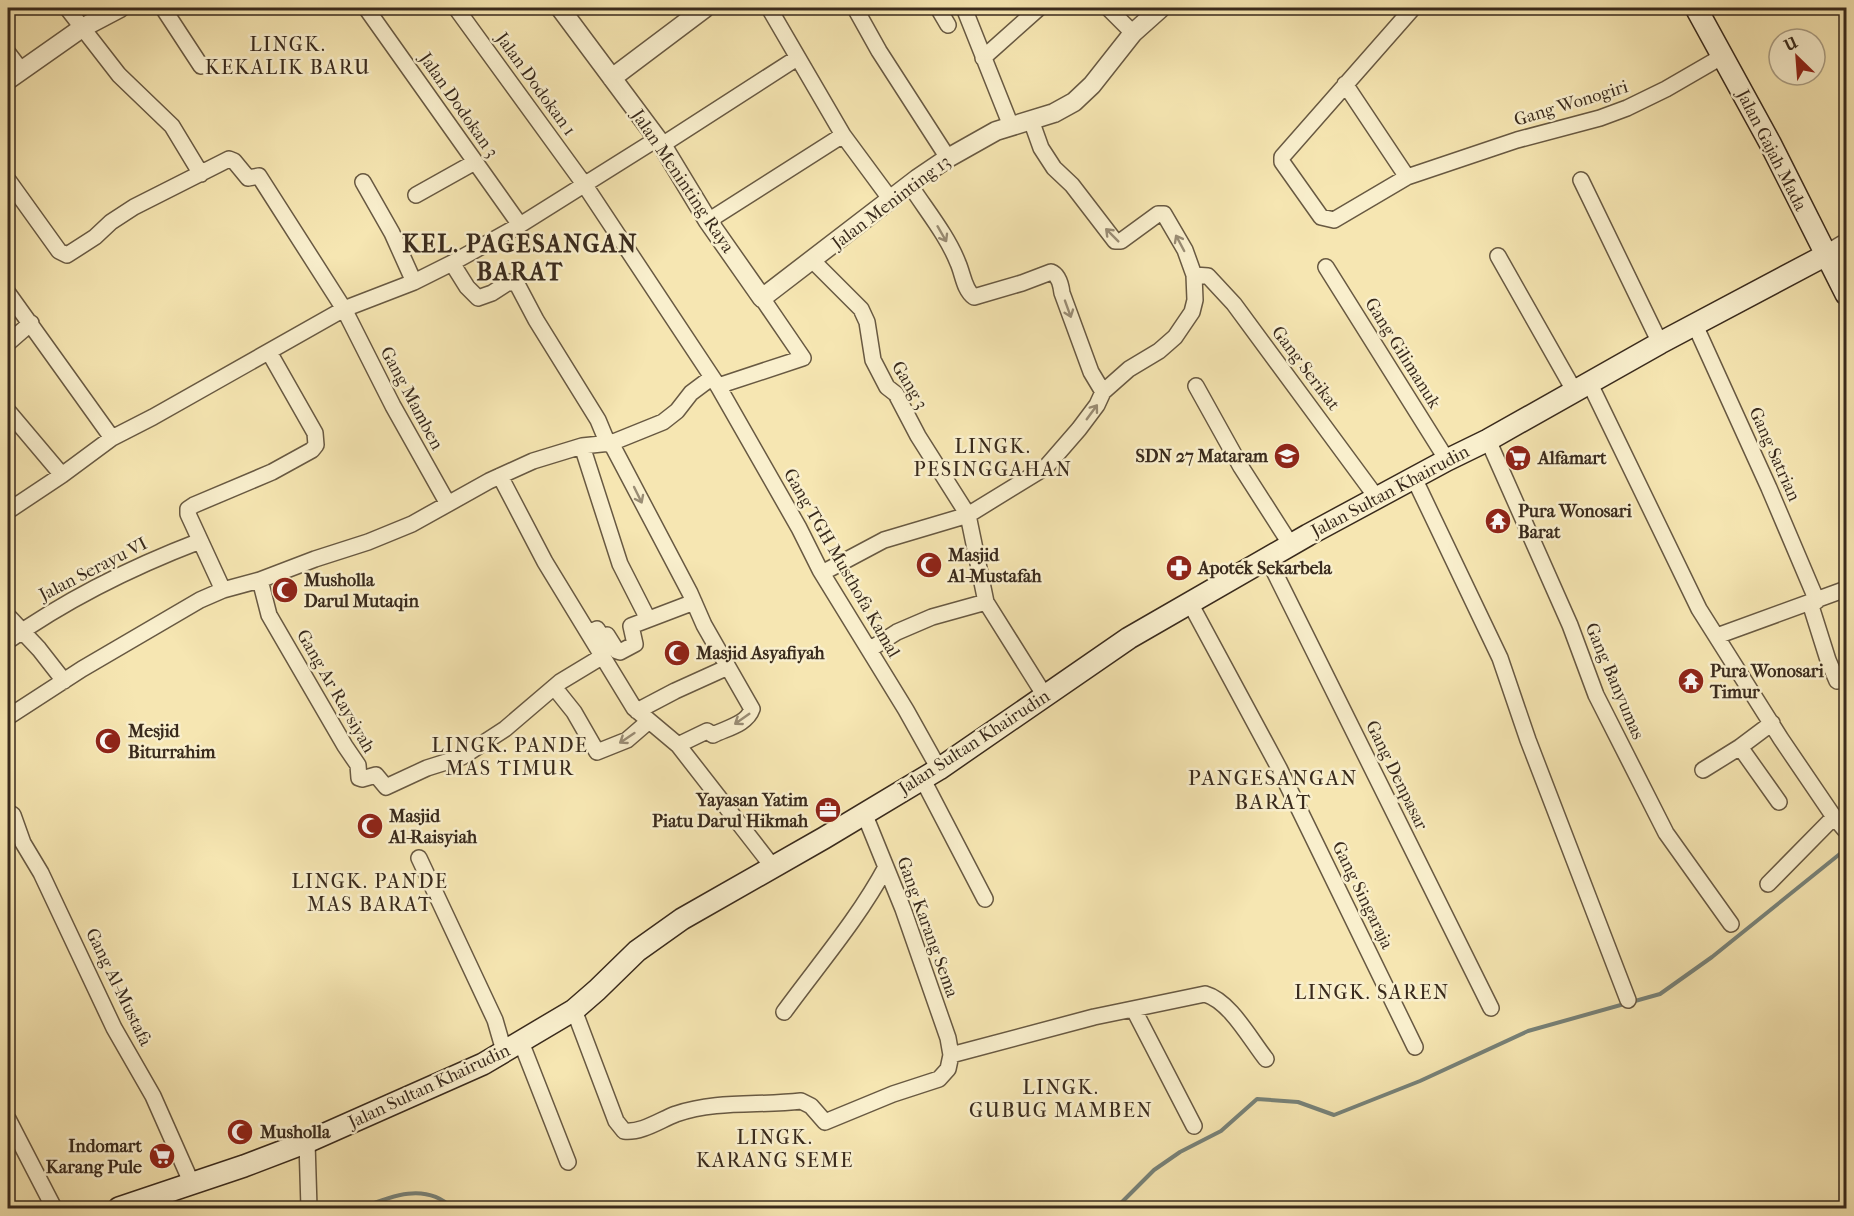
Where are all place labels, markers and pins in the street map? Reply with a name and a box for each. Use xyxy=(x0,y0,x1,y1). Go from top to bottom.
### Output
school or university icon: SDN 27 Mataram xyxy=(1272,441,1302,471)
supermarket icon: Alfamart xyxy=(1503,443,1533,473)
place label: SDN 27 Mataram xyxy=(1135,446,1269,467)
place label: Alfamart xyxy=(1537,448,1607,469)
place label: Pura Wonosari Barat xyxy=(1518,501,1632,543)
temple icon: Pura Wonosari Barat xyxy=(1483,506,1513,536)
place label: Masjid Al-Mustafah xyxy=(947,545,1042,587)
mosque icon: Masjid Al-Mustafah xyxy=(914,550,944,580)
pharmacy icon: Apotek Sekarbela xyxy=(1164,553,1194,583)
place label: Apotek Sekarbela xyxy=(1197,558,1332,579)
place label: Musholla Darul Mutaqin xyxy=(303,570,420,612)
mosque icon: Musholla Darul Mutaqin xyxy=(270,575,300,605)
mosque icon: Masjid Asyafiyah xyxy=(662,638,692,668)
place label: Masjid Asyafiyah xyxy=(695,643,826,664)
place label: Pura Wonosari Timur xyxy=(1709,661,1824,703)
temple icon: Pura Wonosari Timur xyxy=(1676,666,1706,696)
place label: Mesjid Biturrahim xyxy=(127,721,217,763)
mosque icon: Mesjid Biturrahim xyxy=(93,726,123,756)
place label: Yayasan Yatim Piatu Darul Hikmah xyxy=(652,790,809,832)
office icon: Yayasan Yatim Piatu Darul Hikmah xyxy=(813,795,843,825)
place label: Masjid Al-Raisyiah xyxy=(388,806,478,848)
mosque icon: Masjid Al-Raisyiah xyxy=(355,811,385,841)
mosque icon: Musholla xyxy=(225,1117,255,1147)
place label: Musholla xyxy=(259,1122,331,1143)
place label: Indomart Karang Pule xyxy=(46,1136,143,1178)
supermarket icon: Indomart Karang Pule xyxy=(147,1141,177,1171)

